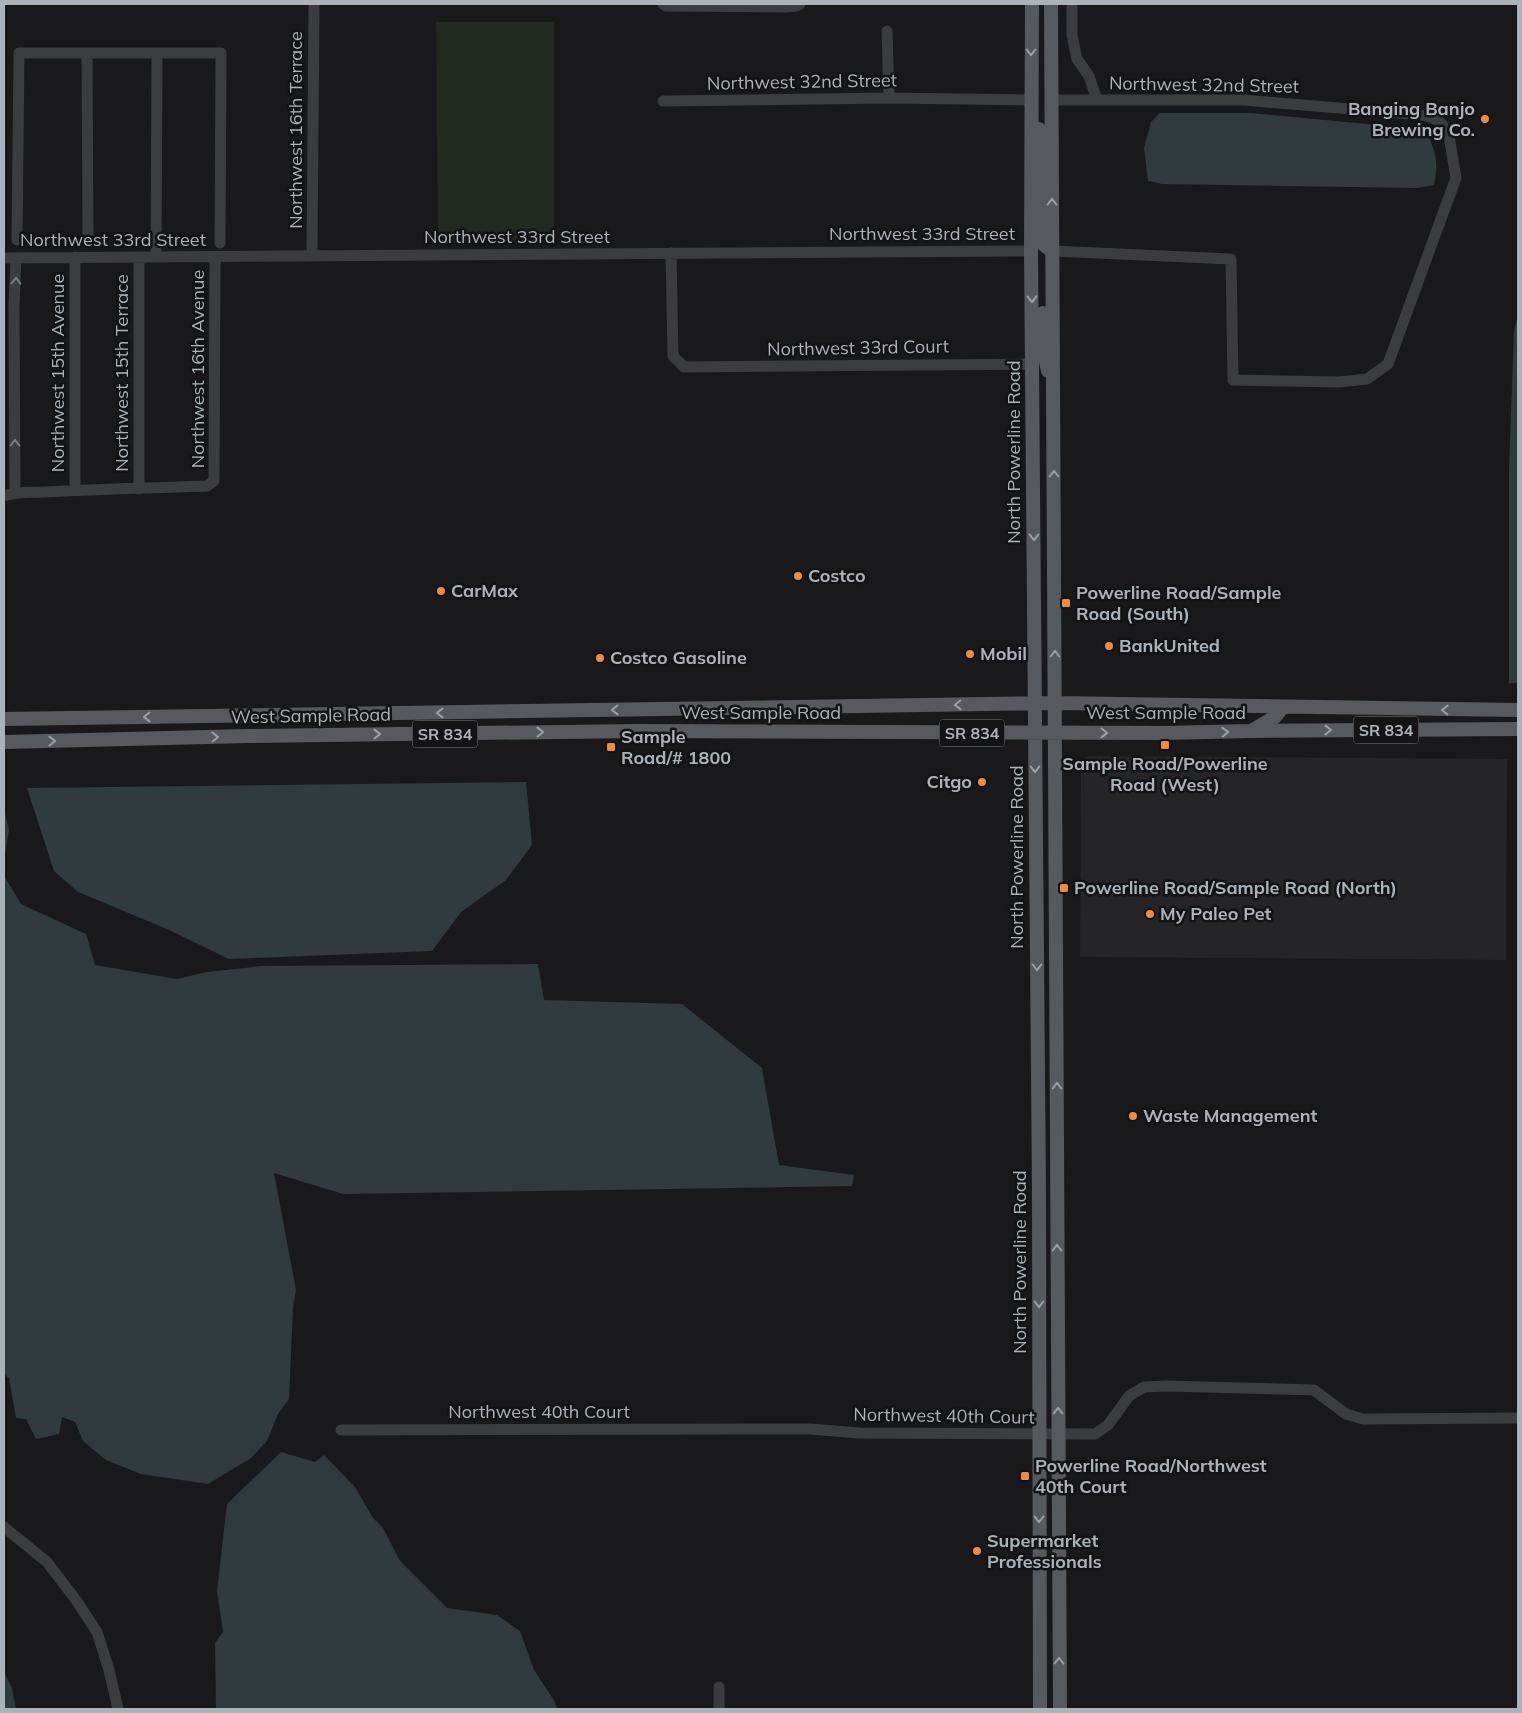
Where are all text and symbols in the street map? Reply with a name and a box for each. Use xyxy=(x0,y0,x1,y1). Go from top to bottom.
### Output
street label: Northwest 16th Terrace xyxy=(284,31,307,229)
one-way arrow xyxy=(1026,49,1036,57)
street label: Northwest 32nd Street xyxy=(707,68,897,95)
street label: Northwest 32nd Street xyxy=(1109,71,1299,98)
place label: Banging Banjo Brewing Co. xyxy=(1348,97,1475,141)
marker: Banging Banjo Brewing Co. xyxy=(1479,113,1491,125)
one-way arrow xyxy=(1047,198,1057,206)
street label: Northwest 33rd Street xyxy=(829,222,1015,245)
street label: Northwest 33rd Street xyxy=(424,225,610,248)
street label: Northwest 33rd Street xyxy=(20,228,206,251)
street label: Northwest 16th Avenue xyxy=(186,270,209,468)
street label: Northwest 15th Avenue xyxy=(46,274,69,472)
street label: Northwest 15th Terrace xyxy=(110,274,133,472)
one-way arrow xyxy=(10,277,21,285)
one-way arrow xyxy=(1027,296,1037,304)
street label: Northwest 33rd Court xyxy=(767,334,949,361)
street label: North Powerline Road xyxy=(1002,360,1025,544)
one-way arrow xyxy=(10,439,20,447)
one-way arrow xyxy=(1049,470,1059,478)
one-way arrow xyxy=(1029,534,1039,541)
place label: Costco xyxy=(808,564,866,587)
marker: Costco xyxy=(792,570,804,582)
place label: CarMax xyxy=(451,579,519,602)
place label: Powerline Road/Sample Road (South) xyxy=(1076,581,1282,625)
marker: CarMax xyxy=(435,585,447,597)
marker: Powerline Road/Sample Road (South) xyxy=(1060,597,1072,609)
place label: BankUnited xyxy=(1119,634,1220,657)
marker: BankUnited xyxy=(1103,640,1115,652)
place label: Mobil xyxy=(980,642,1027,665)
place label: Costco Gasoline xyxy=(610,646,747,669)
marker: Mobil xyxy=(964,648,976,660)
one-way arrow xyxy=(1050,650,1060,658)
marker: Costco Gasoline xyxy=(594,652,606,664)
one-way arrow xyxy=(954,699,962,710)
street label: West Sample Road xyxy=(681,701,841,724)
street label: West Sample Road xyxy=(1086,701,1246,724)
street label: West Sample Road xyxy=(231,703,391,728)
one-way arrow xyxy=(611,705,619,715)
one-way arrow xyxy=(1441,705,1448,715)
one-way arrow xyxy=(436,708,444,718)
one-way arrow xyxy=(143,712,150,722)
road number: SR 834 xyxy=(1354,716,1418,744)
road number: SR 834 xyxy=(940,720,1004,746)
road number: SR 834 xyxy=(412,721,478,748)
place label: Sample Road/# 1800 xyxy=(621,725,731,769)
one-way arrow xyxy=(1324,725,1332,735)
one-way arrow xyxy=(536,727,544,738)
one-way arrow xyxy=(1222,727,1229,737)
one-way arrow xyxy=(1100,728,1108,738)
one-way arrow xyxy=(374,729,382,739)
one-way arrow xyxy=(211,731,219,742)
one-way arrow xyxy=(49,736,57,746)
marker: Sample Road/Powerline Road (West) xyxy=(1159,739,1171,751)
marker: Sample Road/# 1800 xyxy=(605,741,617,753)
place label: Sample Road/Powerline Road (West) xyxy=(1062,752,1268,796)
street label: North Powerline Road xyxy=(1005,765,1028,949)
one-way arrow xyxy=(1030,766,1040,774)
place label: Citgo xyxy=(926,770,972,793)
marker: Citgo xyxy=(976,776,988,788)
place label: Powerline Road/Sample Road (North) xyxy=(1074,876,1397,899)
marker: Powerline Road/Sample Road (North) xyxy=(1058,882,1070,894)
place label: My Paleo Pet xyxy=(1160,902,1272,925)
marker: My Paleo Pet xyxy=(1144,908,1156,920)
one-way arrow xyxy=(1031,963,1042,971)
one-way arrow xyxy=(1052,1081,1062,1089)
place label: Waste Management xyxy=(1143,1104,1318,1127)
marker: Waste Management xyxy=(1127,1110,1139,1122)
street label: North Powerline Road xyxy=(1008,1170,1031,1354)
one-way arrow xyxy=(1052,1244,1062,1252)
one-way arrow xyxy=(1034,1301,1044,1309)
street label: Northwest 40th Court xyxy=(448,1400,630,1423)
street label: Northwest 40th Court xyxy=(853,1402,1035,1429)
one-way arrow xyxy=(1053,1406,1063,1414)
place label: Powerline Road/Northwest 40th Court xyxy=(1035,1454,1267,1498)
marker: Powerline Road/Northwest 40th Court xyxy=(1019,1470,1031,1482)
one-way arrow xyxy=(1034,1516,1044,1524)
place label: Supermarket Professionals xyxy=(987,1529,1102,1573)
marker: Supermarket Professionals xyxy=(971,1545,983,1557)
one-way arrow xyxy=(1054,1656,1065,1664)

